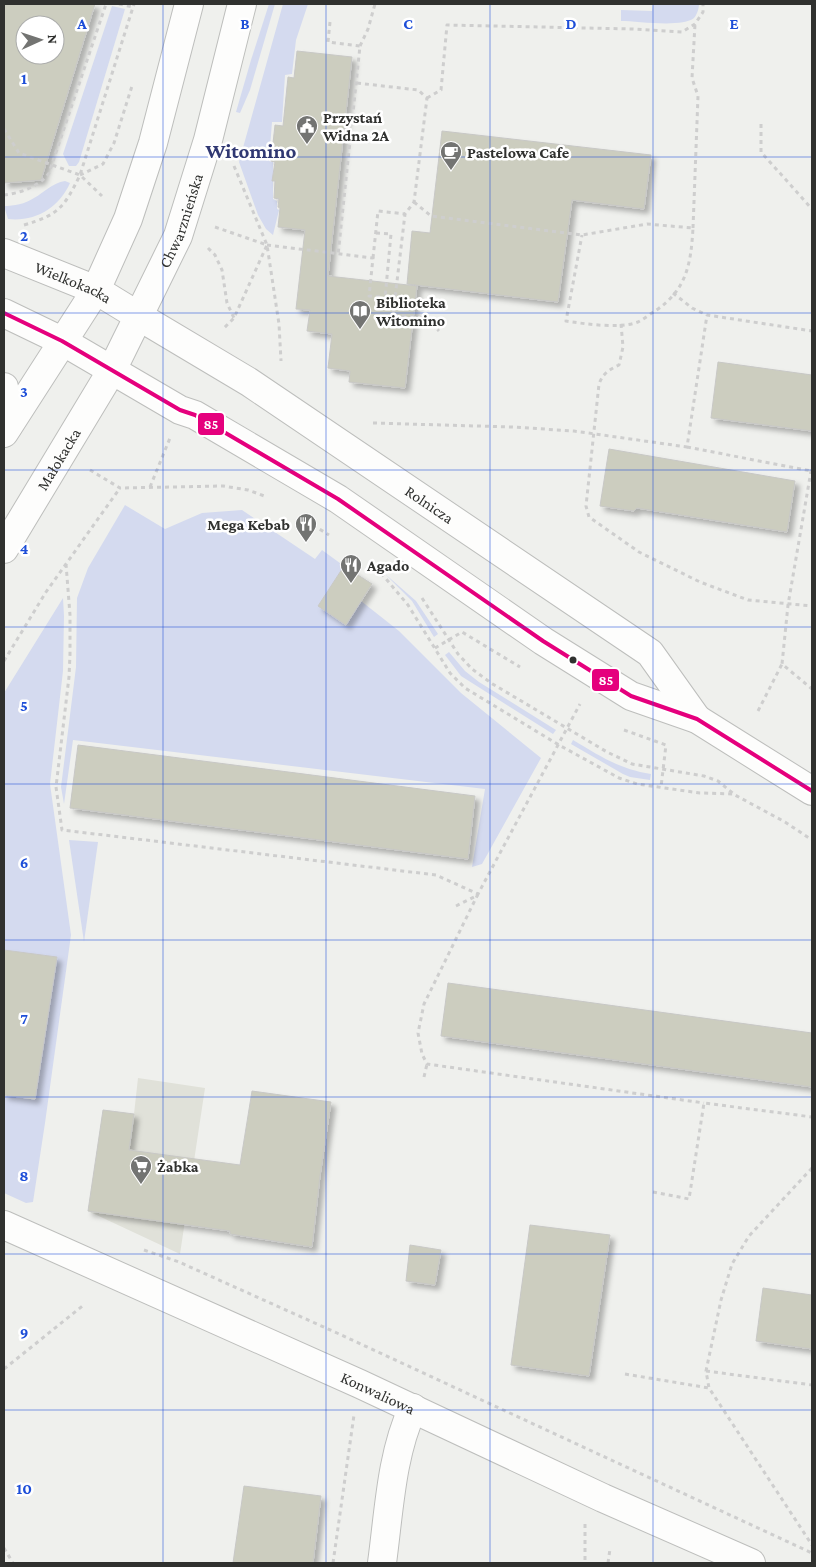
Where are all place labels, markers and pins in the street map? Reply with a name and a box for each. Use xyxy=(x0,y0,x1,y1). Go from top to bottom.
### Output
place label: Przystań Widna 2A xyxy=(322,109,390,144)
public building icon: Przystań Widna 2A xyxy=(295,114,319,145)
cafe icon: Pastelowa Cafe xyxy=(439,140,463,171)
place label: Pastelowa Cafe xyxy=(467,144,570,161)
place label: Biblioteka Witomino xyxy=(375,294,446,329)
library icon: Biblioteka Witomino xyxy=(348,299,372,330)
restaurant icon: Mega Kebab xyxy=(294,512,318,543)
place label: Mega Kebab xyxy=(207,516,290,533)
restaurant icon: Agado xyxy=(339,553,363,584)
place label: Agado xyxy=(366,557,409,574)
unlabelled marker xyxy=(568,655,578,665)
supermarket icon: Żabka xyxy=(129,1154,153,1185)
place label: Żabka xyxy=(157,1158,199,1175)

